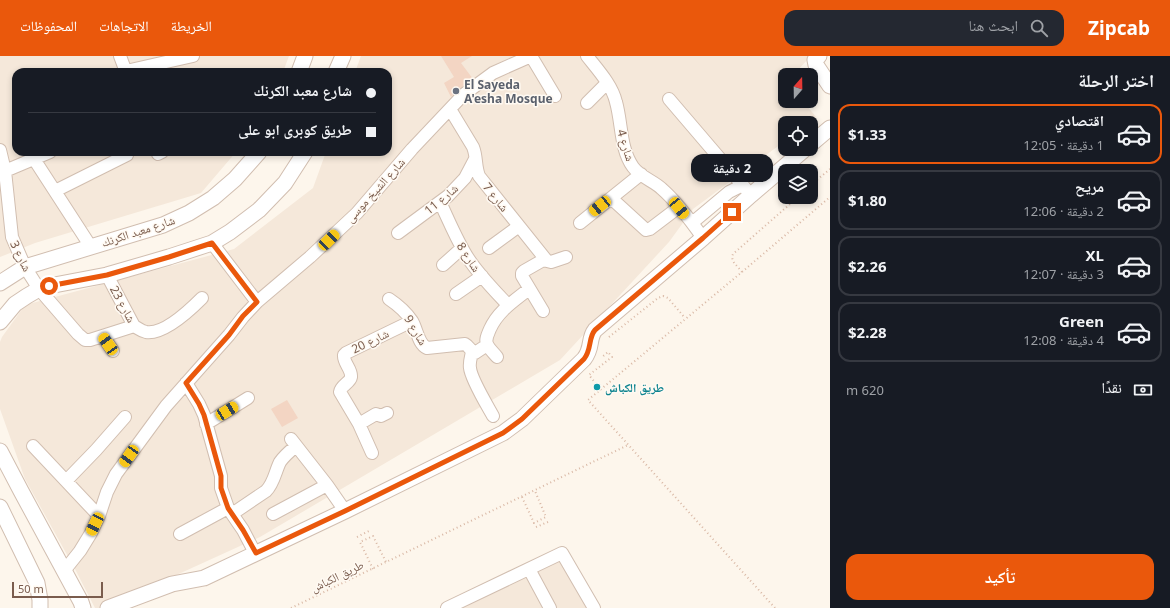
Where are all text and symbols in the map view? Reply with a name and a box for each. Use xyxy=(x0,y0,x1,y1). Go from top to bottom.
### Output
search box xyxy=(784,10,1064,46)
text: ابحث هنا xyxy=(968,15,1018,35)
text: Zipcab xyxy=(1088,15,1150,41)
text: المحفوظات xyxy=(20,16,77,35)
text: الاتجاهات xyxy=(99,16,149,35)
text: الخريطة xyxy=(171,16,212,35)
icon: search xyxy=(1028,17,1050,39)
north arrow xyxy=(778,68,818,108)
map controls xyxy=(778,68,818,204)
text: اختر الرحلة xyxy=(1078,68,1154,92)
place label: El Sayeda A'esha Mosque xyxy=(464,76,553,107)
text: شارع معبد الكرنك xyxy=(253,80,352,100)
marker: El Sayeda A'esha Mosque xyxy=(451,86,461,96)
text: اقتصادي xyxy=(1055,110,1104,130)
button: locate xyxy=(778,116,818,156)
icon: car xyxy=(1116,116,1152,152)
text: طريق كوبرى ابو على xyxy=(238,119,352,139)
text: $1.33 xyxy=(848,124,887,144)
street label: شارع 4 xyxy=(613,127,639,163)
text: 1 دقيقة · 12:05 xyxy=(1023,136,1104,154)
street label: شارع الشيخ موسى xyxy=(341,154,409,226)
callout: 2 دقيقة xyxy=(691,154,773,182)
text: 2 دقيقة xyxy=(713,159,751,177)
button: layers xyxy=(778,164,818,204)
text: مريح xyxy=(1075,176,1104,196)
street label: شارع 7 xyxy=(479,179,513,215)
street label: شارع 11 xyxy=(420,180,462,218)
icon: car xyxy=(1116,182,1152,218)
text: $1.80 xyxy=(848,190,887,210)
car xyxy=(587,194,613,218)
car xyxy=(667,195,691,221)
text: 2 دقيقة · 12:06 xyxy=(1023,202,1104,220)
route end xyxy=(723,203,741,221)
street label: شارع معبد الكرنك xyxy=(99,211,177,251)
car xyxy=(316,227,342,253)
street label: شارع 3 xyxy=(6,238,36,275)
street label: شارع 8 xyxy=(453,239,485,275)
text: XL xyxy=(1086,245,1104,265)
icon: car xyxy=(1116,248,1152,284)
text: $2.26 xyxy=(848,256,887,276)
text: 3 دقيقة · 12:07 xyxy=(1023,265,1104,283)
route start xyxy=(40,277,58,295)
street label: شارع 23 xyxy=(106,283,140,326)
text: Green xyxy=(1059,311,1104,331)
street label: شارع 9 xyxy=(400,312,432,349)
icon: car xyxy=(1116,314,1152,350)
text: $2.28 xyxy=(848,322,887,342)
street label: شارع 20 xyxy=(348,325,392,357)
car xyxy=(96,331,120,357)
text: 4 دقيقة · 12:08 xyxy=(1023,331,1104,349)
text: نقدًا xyxy=(1101,377,1122,397)
place label: طريق الكباش xyxy=(605,379,664,396)
icon: cash xyxy=(1132,379,1154,401)
text: 620 m xyxy=(846,381,884,399)
marker: طريق الكباش xyxy=(592,382,602,392)
car xyxy=(214,400,240,422)
car xyxy=(117,443,141,469)
car xyxy=(84,511,106,537)
button: تأكيد xyxy=(846,554,1154,600)
street label: طريق الكباش xyxy=(308,556,367,596)
scale bar xyxy=(12,580,103,599)
text: 50 m xyxy=(18,581,44,596)

